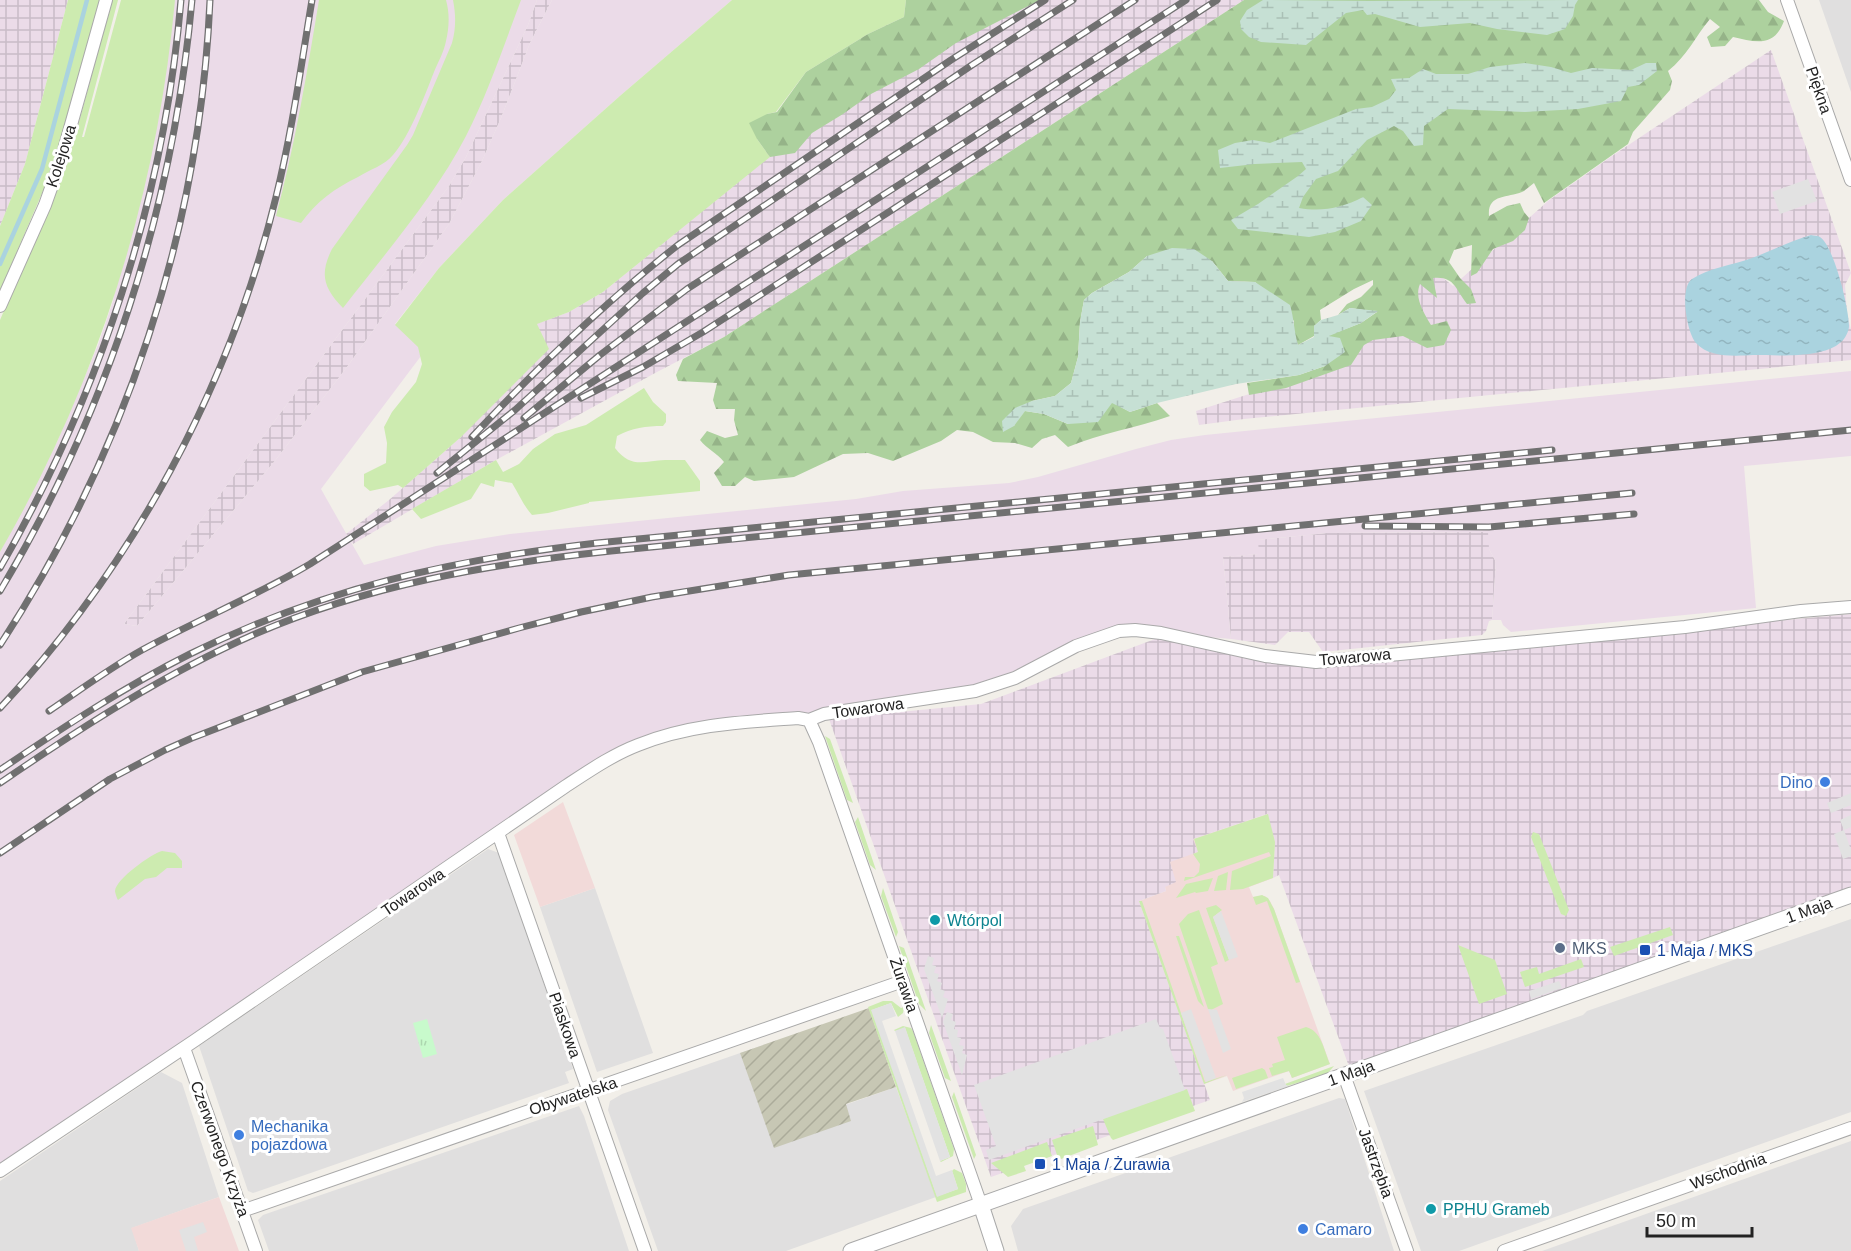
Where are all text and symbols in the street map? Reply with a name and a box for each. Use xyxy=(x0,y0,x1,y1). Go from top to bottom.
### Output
street label: Piękna xyxy=(1803,64,1835,116)
street label: Kolejowa xyxy=(43,122,79,190)
street label: Towarowa xyxy=(1318,645,1392,669)
street label: Towarowa xyxy=(831,695,905,721)
place label: Dino xyxy=(1780,774,1813,791)
marker: Dino xyxy=(1818,775,1832,789)
street label: Towarowa xyxy=(378,865,448,919)
street label: 1 Maja xyxy=(1784,894,1835,926)
place label: Wtórpol xyxy=(947,912,1002,929)
marker: Wtórpol xyxy=(928,913,942,927)
place label: MKS xyxy=(1572,940,1607,957)
marker: MKS xyxy=(1553,941,1567,955)
place label: 1 Maja / MKS xyxy=(1657,942,1753,959)
marker: 1 Maja / MKS xyxy=(1638,943,1652,957)
street label: Żurawia xyxy=(887,955,922,1015)
street label: Piaskowa xyxy=(546,990,584,1060)
street label: 1 Maja xyxy=(1326,1057,1377,1089)
street label: Obywatelska xyxy=(527,1074,619,1118)
street label: Czerwonego Krzyża xyxy=(188,1079,253,1219)
place label: Mechanika pojazdowa xyxy=(251,1118,328,1153)
street label: Jastrzębia xyxy=(1356,1126,1396,1200)
marker: Mechanika pojazdowa xyxy=(232,1128,246,1142)
street label: Wschodnia xyxy=(1688,1149,1768,1193)
place label: 1 Maja / Żurawia xyxy=(1052,1155,1170,1173)
marker: 1 Maja / Żurawia xyxy=(1033,1157,1047,1171)
scale bar xyxy=(1647,1200,1752,1238)
place label: PPHU Grameb xyxy=(1443,1201,1550,1218)
marker: PPHU Grameb xyxy=(1424,1202,1438,1216)
text: 50 m xyxy=(1656,1211,1696,1231)
place label: Camaro xyxy=(1315,1221,1372,1238)
marker: Camaro xyxy=(1296,1222,1310,1236)

